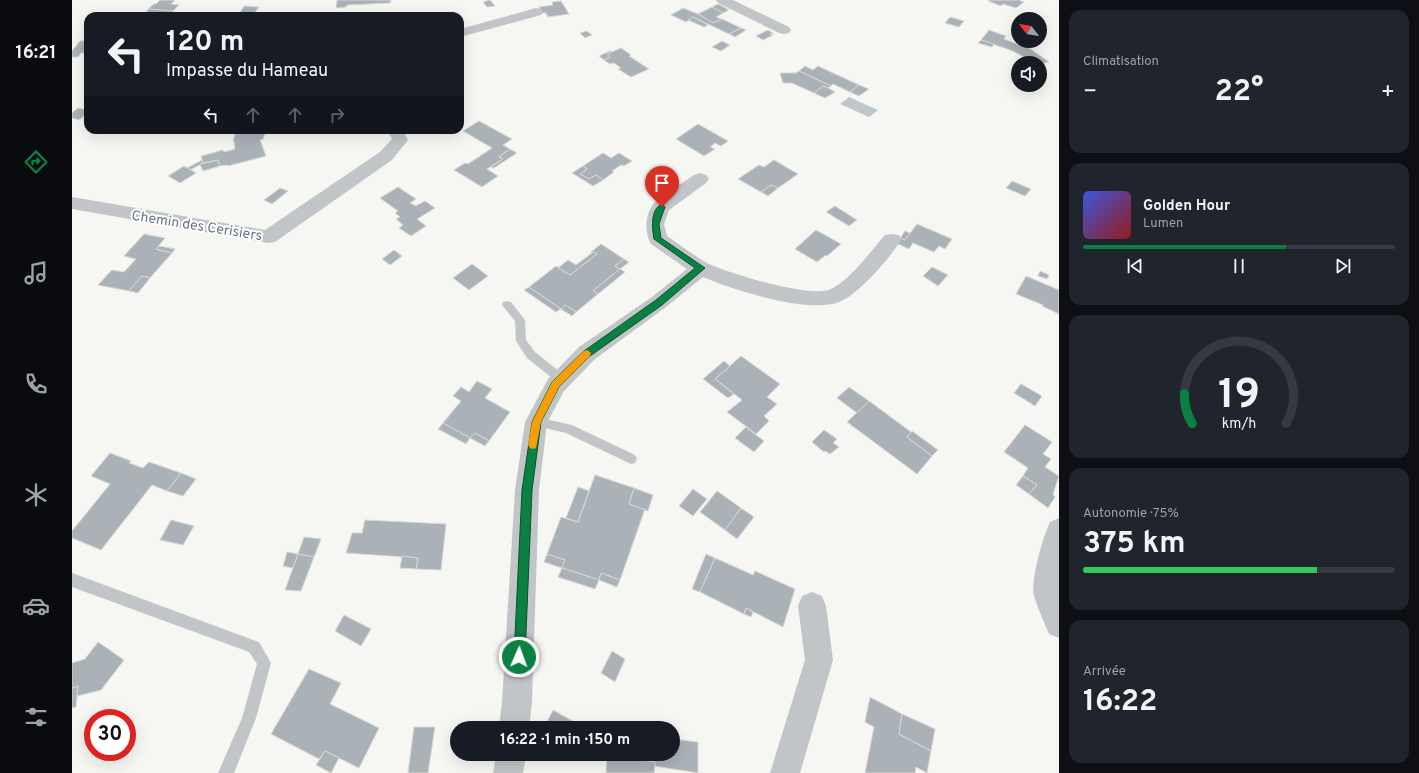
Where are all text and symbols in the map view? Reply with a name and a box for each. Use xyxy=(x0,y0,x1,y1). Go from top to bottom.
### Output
north arrow xyxy=(1011,12,1047,48)
map controls xyxy=(1011,12,1047,92)
text: 120 m xyxy=(166,25,244,61)
icon: left xyxy=(100,28,152,80)
text: 16:21 xyxy=(16,42,56,65)
text: Climatisation xyxy=(1083,54,1159,70)
button: sound xyxy=(1011,56,1047,92)
text: Impasse du Hameau xyxy=(166,60,328,83)
text: 22° xyxy=(1214,74,1264,111)
text: − xyxy=(1083,79,1097,106)
text: + xyxy=(1381,79,1395,106)
icon: left xyxy=(200,104,222,126)
icon: ahead xyxy=(242,104,264,126)
icon: ahead xyxy=(284,104,306,126)
icon: right xyxy=(326,104,348,126)
icon: directions xyxy=(22,148,50,176)
pin xyxy=(645,166,679,207)
icon: arrive xyxy=(651,172,673,194)
text: Golden Hour xyxy=(1143,197,1230,216)
street label: Chemin des Cerisiers xyxy=(130,208,263,245)
text: Lumen xyxy=(1143,216,1183,232)
icon: previous xyxy=(1124,255,1146,277)
icon: pause xyxy=(1228,255,1250,277)
icon: next xyxy=(1332,255,1354,277)
icon: music xyxy=(22,259,50,287)
icon: phone xyxy=(22,370,50,398)
text: 19 xyxy=(1218,370,1260,423)
text: km/h xyxy=(1222,415,1256,433)
icon: climate xyxy=(22,481,50,509)
text: Autonomie · 75% xyxy=(1083,506,1179,522)
text: 375 km xyxy=(1083,526,1186,563)
icon: car xyxy=(22,592,50,620)
position arrow xyxy=(498,636,540,678)
text: Arrivée xyxy=(1083,664,1126,680)
text: 16:22 xyxy=(1083,684,1157,721)
icon: filters xyxy=(22,703,50,731)
speed limit sign: 30 xyxy=(84,709,136,761)
text: 16:22 · 1 min · 150 m xyxy=(500,731,630,750)

